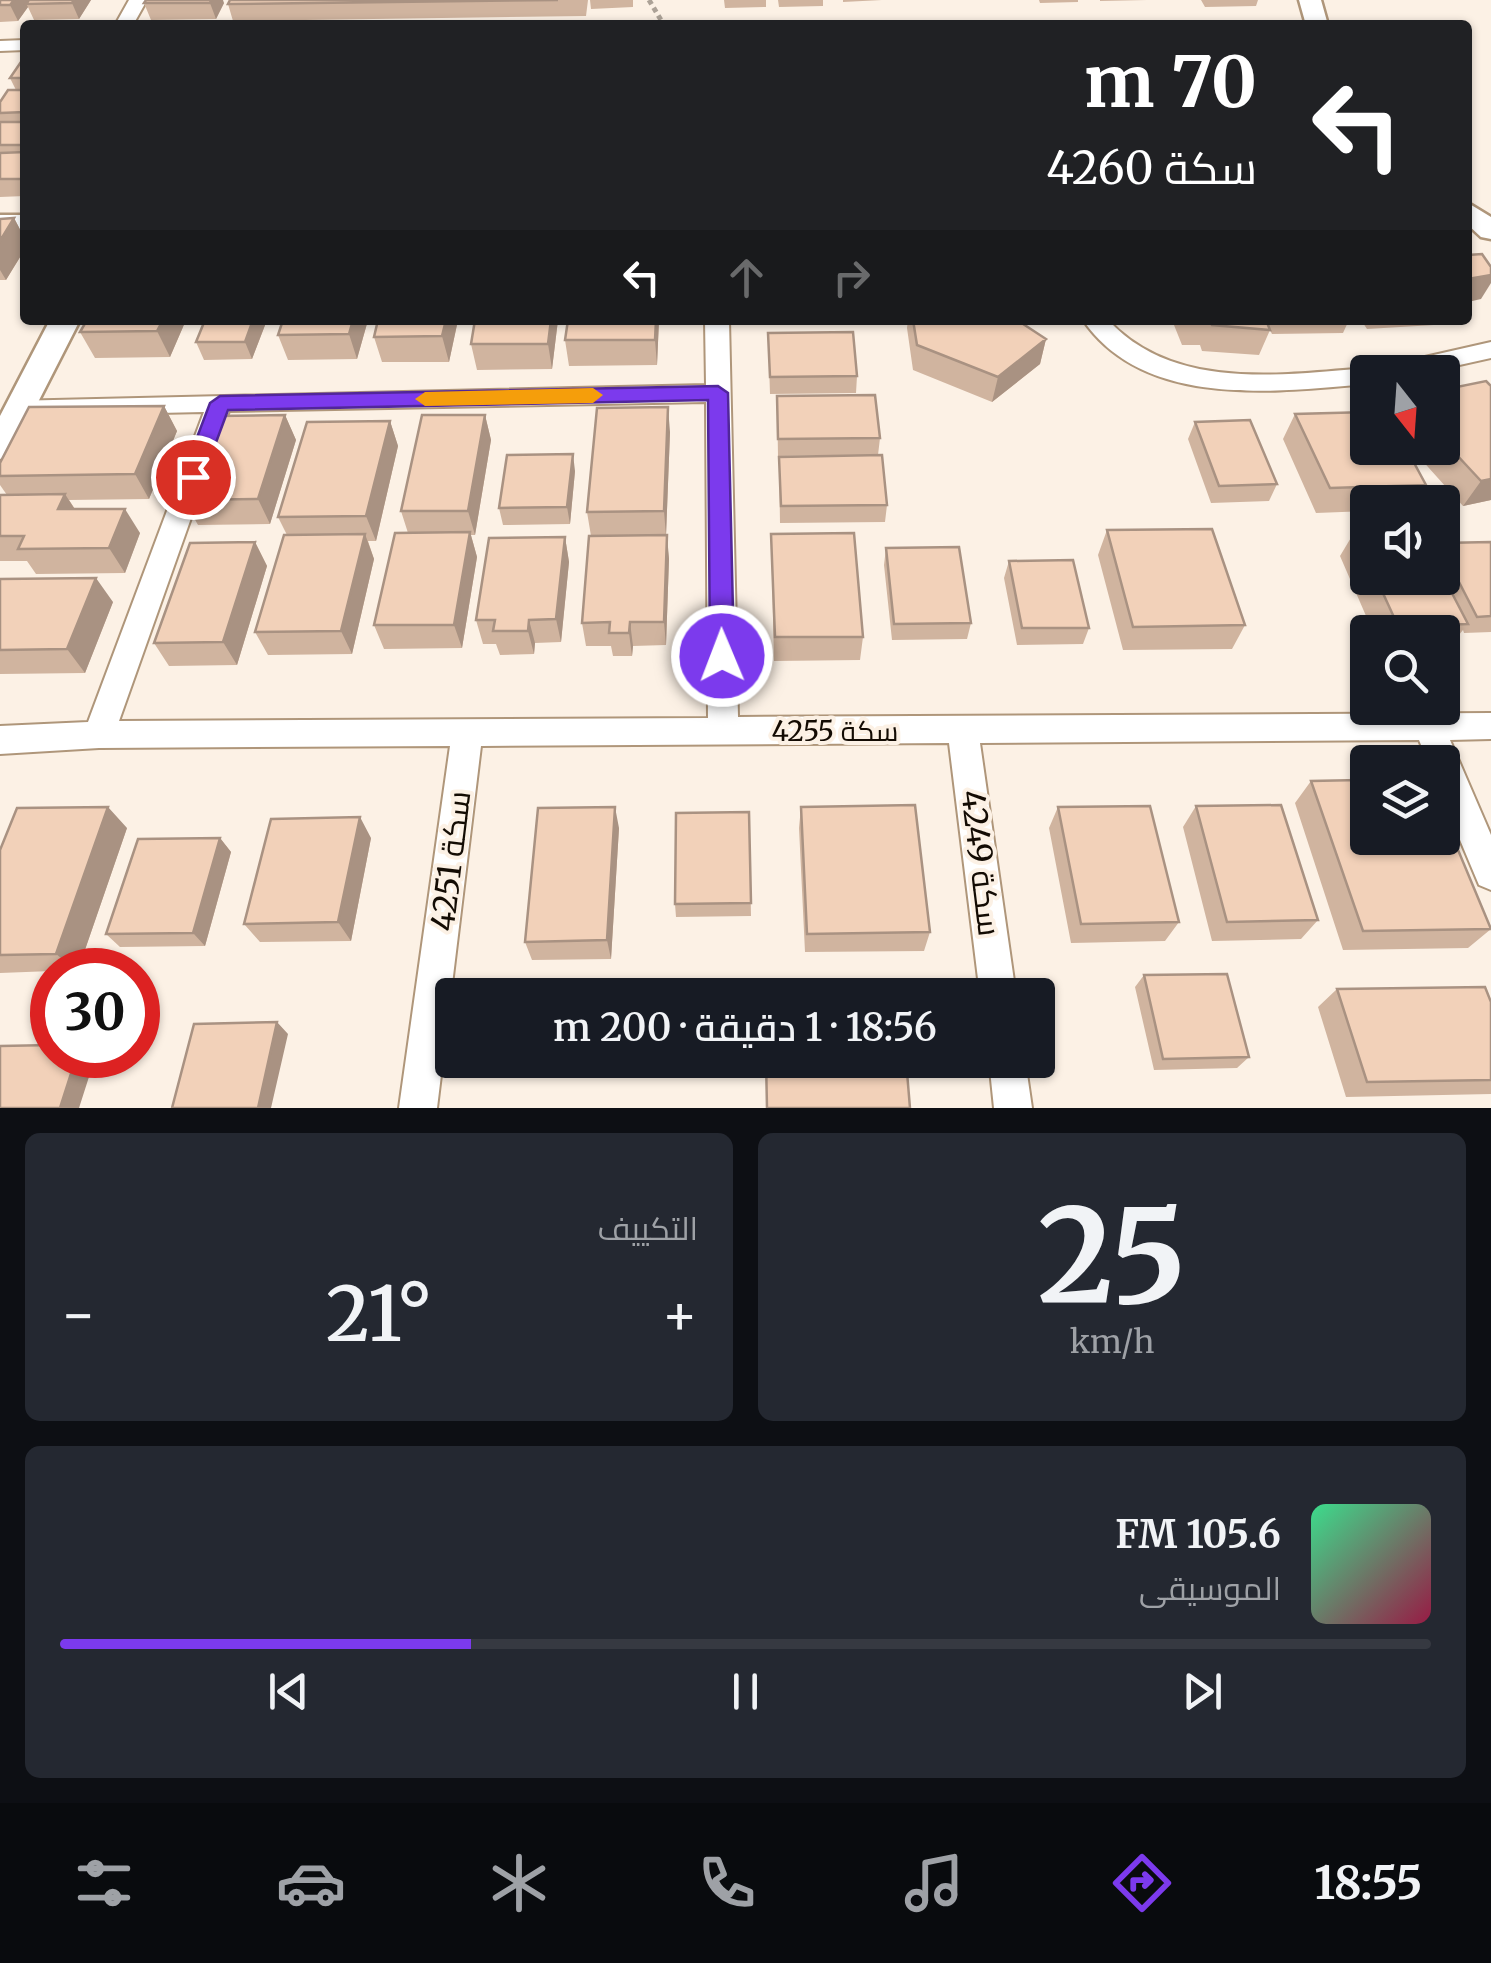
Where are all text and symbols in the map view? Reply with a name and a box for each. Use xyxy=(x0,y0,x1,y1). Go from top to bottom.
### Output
text: 70 m xyxy=(1084,38,1257,126)
icon: left xyxy=(1292,60,1422,190)
text: سكة 4260 xyxy=(1046,140,1257,196)
icon: left xyxy=(614,250,669,305)
icon: ahead xyxy=(719,250,774,305)
icon: right xyxy=(824,250,879,305)
north arrow xyxy=(1350,355,1460,465)
map controls xyxy=(1350,355,1460,855)
pin xyxy=(151,435,236,520)
icon: arrive xyxy=(166,450,221,505)
button: sound xyxy=(1350,485,1460,595)
position arrow xyxy=(670,604,774,708)
button: search xyxy=(1350,615,1460,725)
street label: سكة 4255 xyxy=(771,713,899,749)
button: layers xyxy=(1350,745,1460,855)
street label: سكة 4249 xyxy=(952,788,1010,938)
street label: سكة 4251 xyxy=(423,789,479,933)
speed limit sign: 30 xyxy=(30,948,160,1078)
text: 18:56 · 1 دقيقة · 200 m xyxy=(553,1004,937,1051)
text: 25 xyxy=(1037,1175,1187,1338)
text: التكييف xyxy=(598,1209,698,1249)
text: 21° xyxy=(326,1267,432,1361)
text: − xyxy=(60,1280,97,1349)
text: + xyxy=(661,1280,698,1349)
text: km/h xyxy=(1070,1322,1154,1362)
text: 105.6 FM xyxy=(1115,1511,1281,1558)
text: الموسيقى xyxy=(1139,1569,1281,1609)
icon: previous xyxy=(261,1664,316,1719)
icon: pause xyxy=(718,1664,773,1719)
icon: next xyxy=(1175,1664,1230,1719)
icon: filters xyxy=(69,1848,139,1918)
icon: car xyxy=(276,1848,346,1918)
icon: climate xyxy=(484,1848,554,1918)
icon: phone xyxy=(692,1848,762,1918)
icon: music xyxy=(899,1848,969,1918)
icon: directions xyxy=(1107,1848,1177,1918)
text: 18:55 xyxy=(1314,1855,1422,1911)

